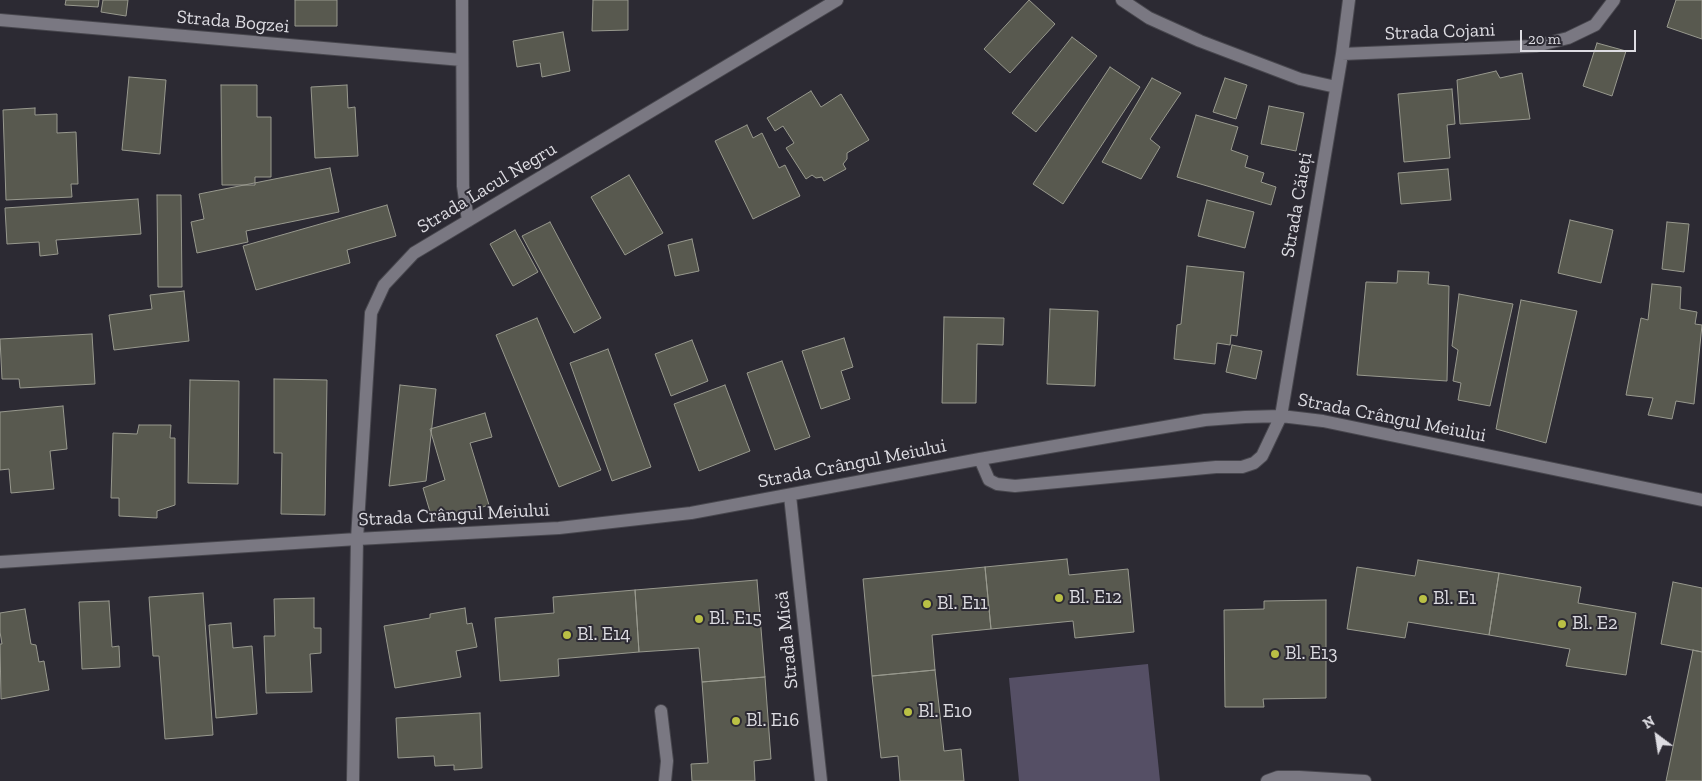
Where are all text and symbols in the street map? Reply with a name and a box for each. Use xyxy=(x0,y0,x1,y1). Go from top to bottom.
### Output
street label: Strada Bogzei xyxy=(176,6,290,38)
street label: Strada Cojani xyxy=(1384,19,1496,45)
scale bar xyxy=(1522,20,1638,52)
text: 20 m xyxy=(1528,30,1561,48)
street label: Strada Lacul Negru xyxy=(413,137,561,239)
street label: Strada Căieți xyxy=(1277,151,1317,259)
street label: Strada Crângul Meiului xyxy=(1296,389,1488,447)
street label: Strada Crângul Meiului xyxy=(756,435,948,493)
street label: Strada Crângul Meiului xyxy=(358,499,550,531)
place label: Bl. E12 xyxy=(1069,587,1122,609)
place label: Bl. E1 xyxy=(1433,588,1476,610)
street label: Strada Mică xyxy=(771,590,803,690)
marker: Bl. E12 xyxy=(1053,592,1065,604)
place label: Bl. E11 xyxy=(937,593,988,615)
marker: Bl. E1 xyxy=(1417,593,1429,605)
marker: Bl. E11 xyxy=(921,598,933,610)
place label: Bl. E15 xyxy=(709,608,762,630)
marker: Bl. E15 xyxy=(693,613,705,625)
place label: Bl. E2 xyxy=(1572,613,1618,635)
marker: Bl. E2 xyxy=(1556,618,1568,630)
place label: Bl. E14 xyxy=(577,624,630,646)
marker: Bl. E14 xyxy=(561,629,573,641)
place label: Bl. E13 xyxy=(1285,643,1338,665)
marker: Bl. E13 xyxy=(1269,648,1281,660)
place label: Bl. E10 xyxy=(918,701,972,723)
marker: Bl. E10 xyxy=(902,706,914,718)
place label: Bl. E16 xyxy=(746,710,799,732)
north arrow xyxy=(1632,711,1682,761)
text: N xyxy=(1640,713,1658,733)
marker: Bl. E16 xyxy=(730,715,742,727)

